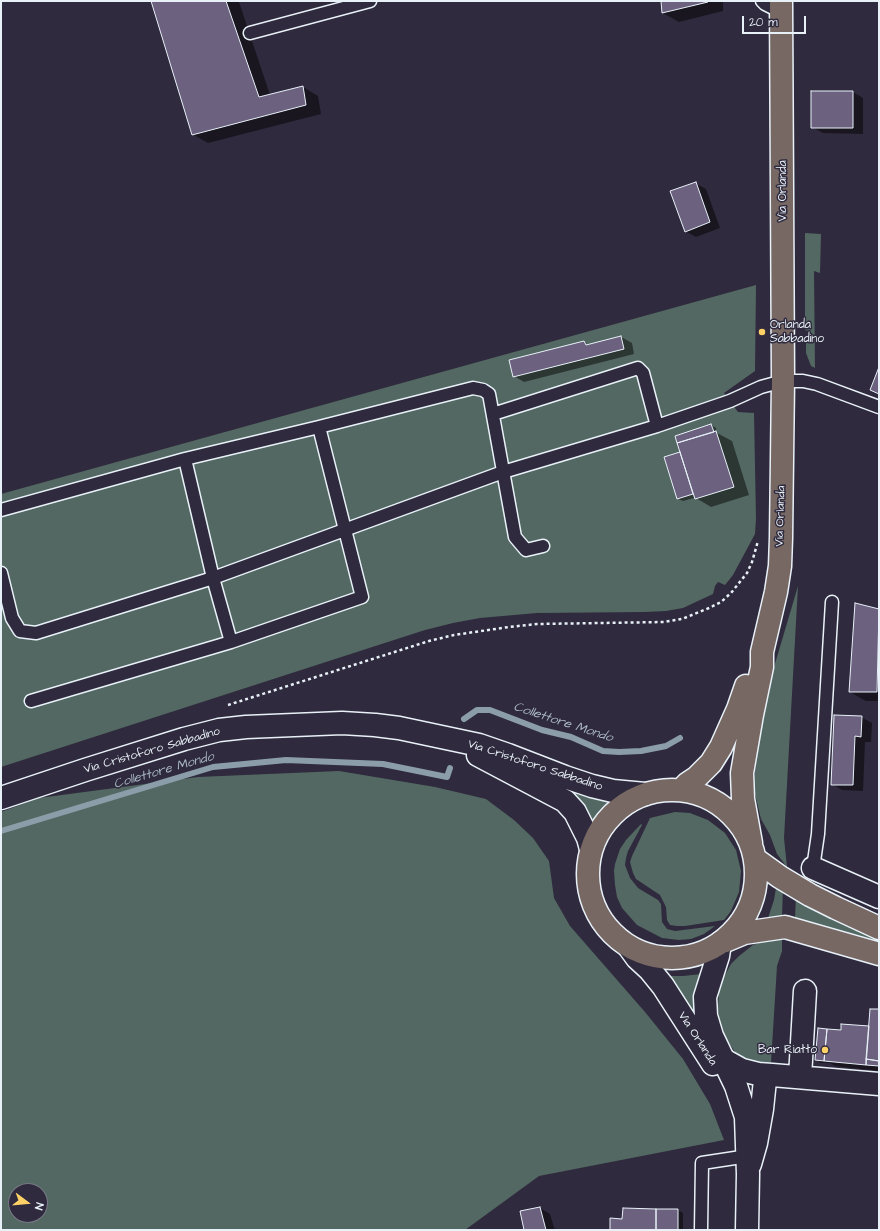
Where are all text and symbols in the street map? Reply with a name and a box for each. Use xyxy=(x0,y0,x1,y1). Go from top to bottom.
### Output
scale bar xyxy=(744,8,808,34)
text: 20 m xyxy=(749,14,778,31)
street label: Via Orlanda xyxy=(776,160,790,222)
place label: Orlanda Sabbadino xyxy=(770,318,824,346)
marker: Orlanda Sabbadino xyxy=(757,327,767,337)
street label: Via Orlanda xyxy=(773,485,789,547)
water label: Collettore Mondo xyxy=(511,700,615,746)
street label: Via Cristoforo Sabbadino xyxy=(82,725,222,777)
street label: Via Cristoforo Sabbadino xyxy=(466,737,604,795)
water label: Collettore Mondo xyxy=(112,749,216,793)
street label: Via Orlanda xyxy=(674,1009,720,1069)
place label: Bar Riatto xyxy=(758,1043,817,1057)
marker: Bar Riatto xyxy=(820,1045,830,1055)
north arrow xyxy=(8,1183,48,1223)
text: N xyxy=(31,1201,47,1212)

